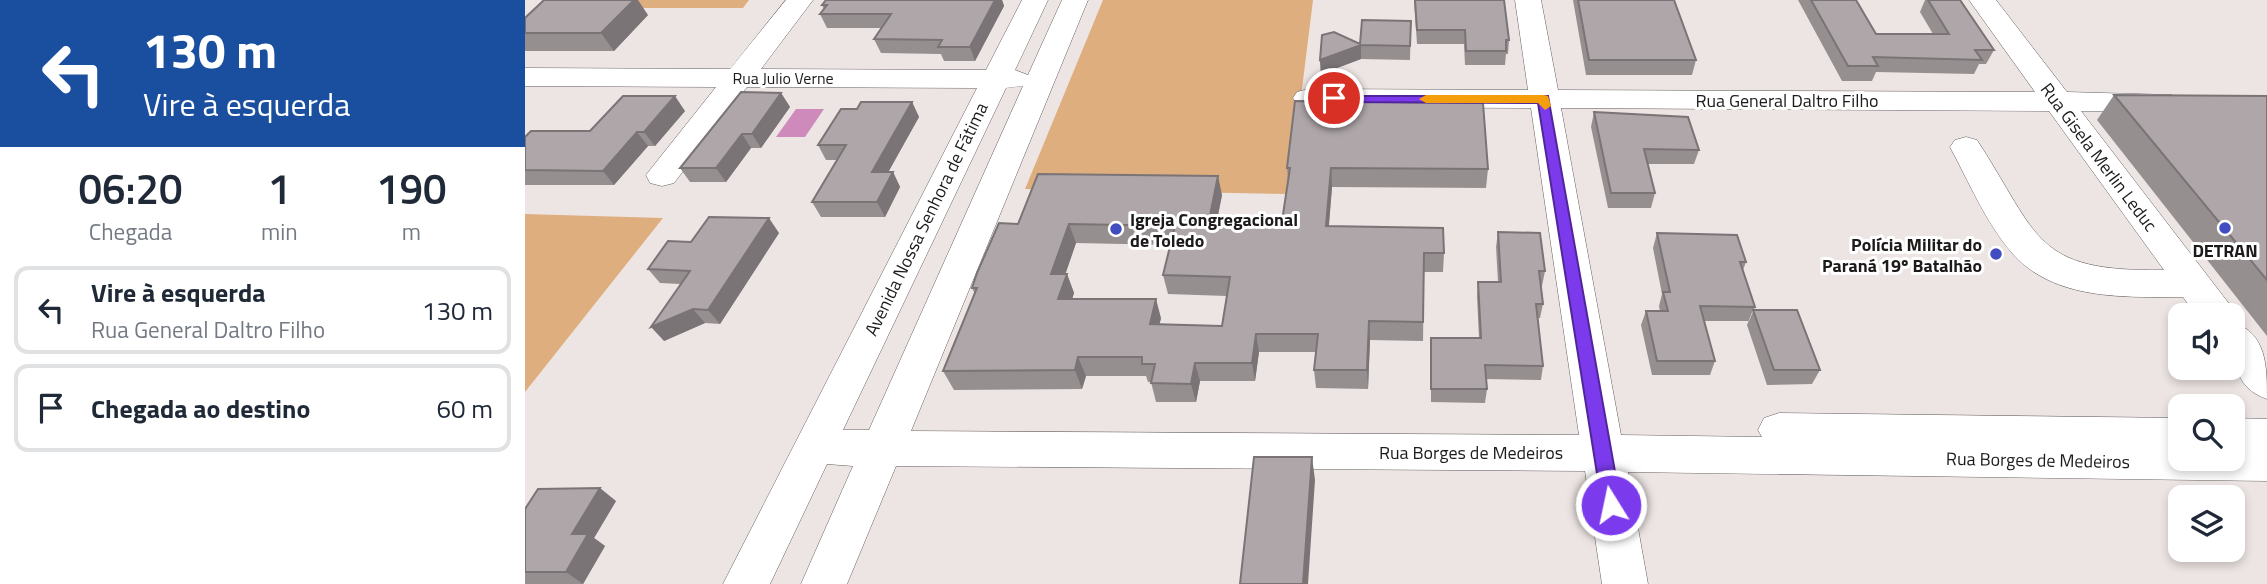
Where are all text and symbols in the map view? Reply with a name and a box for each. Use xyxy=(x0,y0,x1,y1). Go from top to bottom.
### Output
text: 130 m xyxy=(143,12,277,87)
icon: left xyxy=(28,28,119,119)
street label: Rua Julio Verne xyxy=(732,66,834,90)
pin xyxy=(1304,68,1364,128)
street label: Rua Gisela Merlin Leduc xyxy=(2034,77,2164,237)
icon: arrive xyxy=(1315,79,1353,117)
text: Vire à esquerda xyxy=(143,80,350,128)
street label: Rua General Daltro Filho xyxy=(1695,87,1879,114)
street label: Avenida Nossa Senhora de Fátima xyxy=(858,98,994,340)
text: 06:20 xyxy=(78,156,183,220)
text: 1 xyxy=(268,156,291,220)
text: 190 xyxy=(376,156,447,220)
place label: Igreja Congregacional de Toledo xyxy=(1130,206,1298,254)
text: Chegada xyxy=(89,214,172,249)
text: min xyxy=(261,214,298,249)
text: m xyxy=(402,214,421,249)
marker: DETRAN xyxy=(2217,220,2233,236)
marker: Igreja Congregacional de Toledo xyxy=(1108,221,1124,237)
place label: Polícia Militar do Paraná 19º Batalhão xyxy=(1822,231,1982,279)
place label: DETRAN xyxy=(2192,237,2258,264)
marker: Polícia Militar do Paraná 19º Batalhão xyxy=(1988,246,2004,262)
text: Vire à esquerda xyxy=(91,273,266,312)
icon: left xyxy=(32,291,70,329)
text: 130 m xyxy=(422,291,493,330)
map controls xyxy=(2168,303,2245,562)
button: sound xyxy=(2168,303,2245,380)
text: Rua General Daltro Filho xyxy=(91,312,325,347)
icon: arrive xyxy=(32,389,70,427)
text: Chegada ao destino xyxy=(91,389,310,428)
text: 60 m xyxy=(436,389,493,428)
button: search xyxy=(2168,394,2245,471)
street label: Rua Borges de Medeiros xyxy=(1379,439,1563,466)
street label: Rua Borges de Medeiros xyxy=(1946,445,2130,475)
position arrow xyxy=(1574,468,1648,542)
button: layers xyxy=(2168,485,2245,562)

